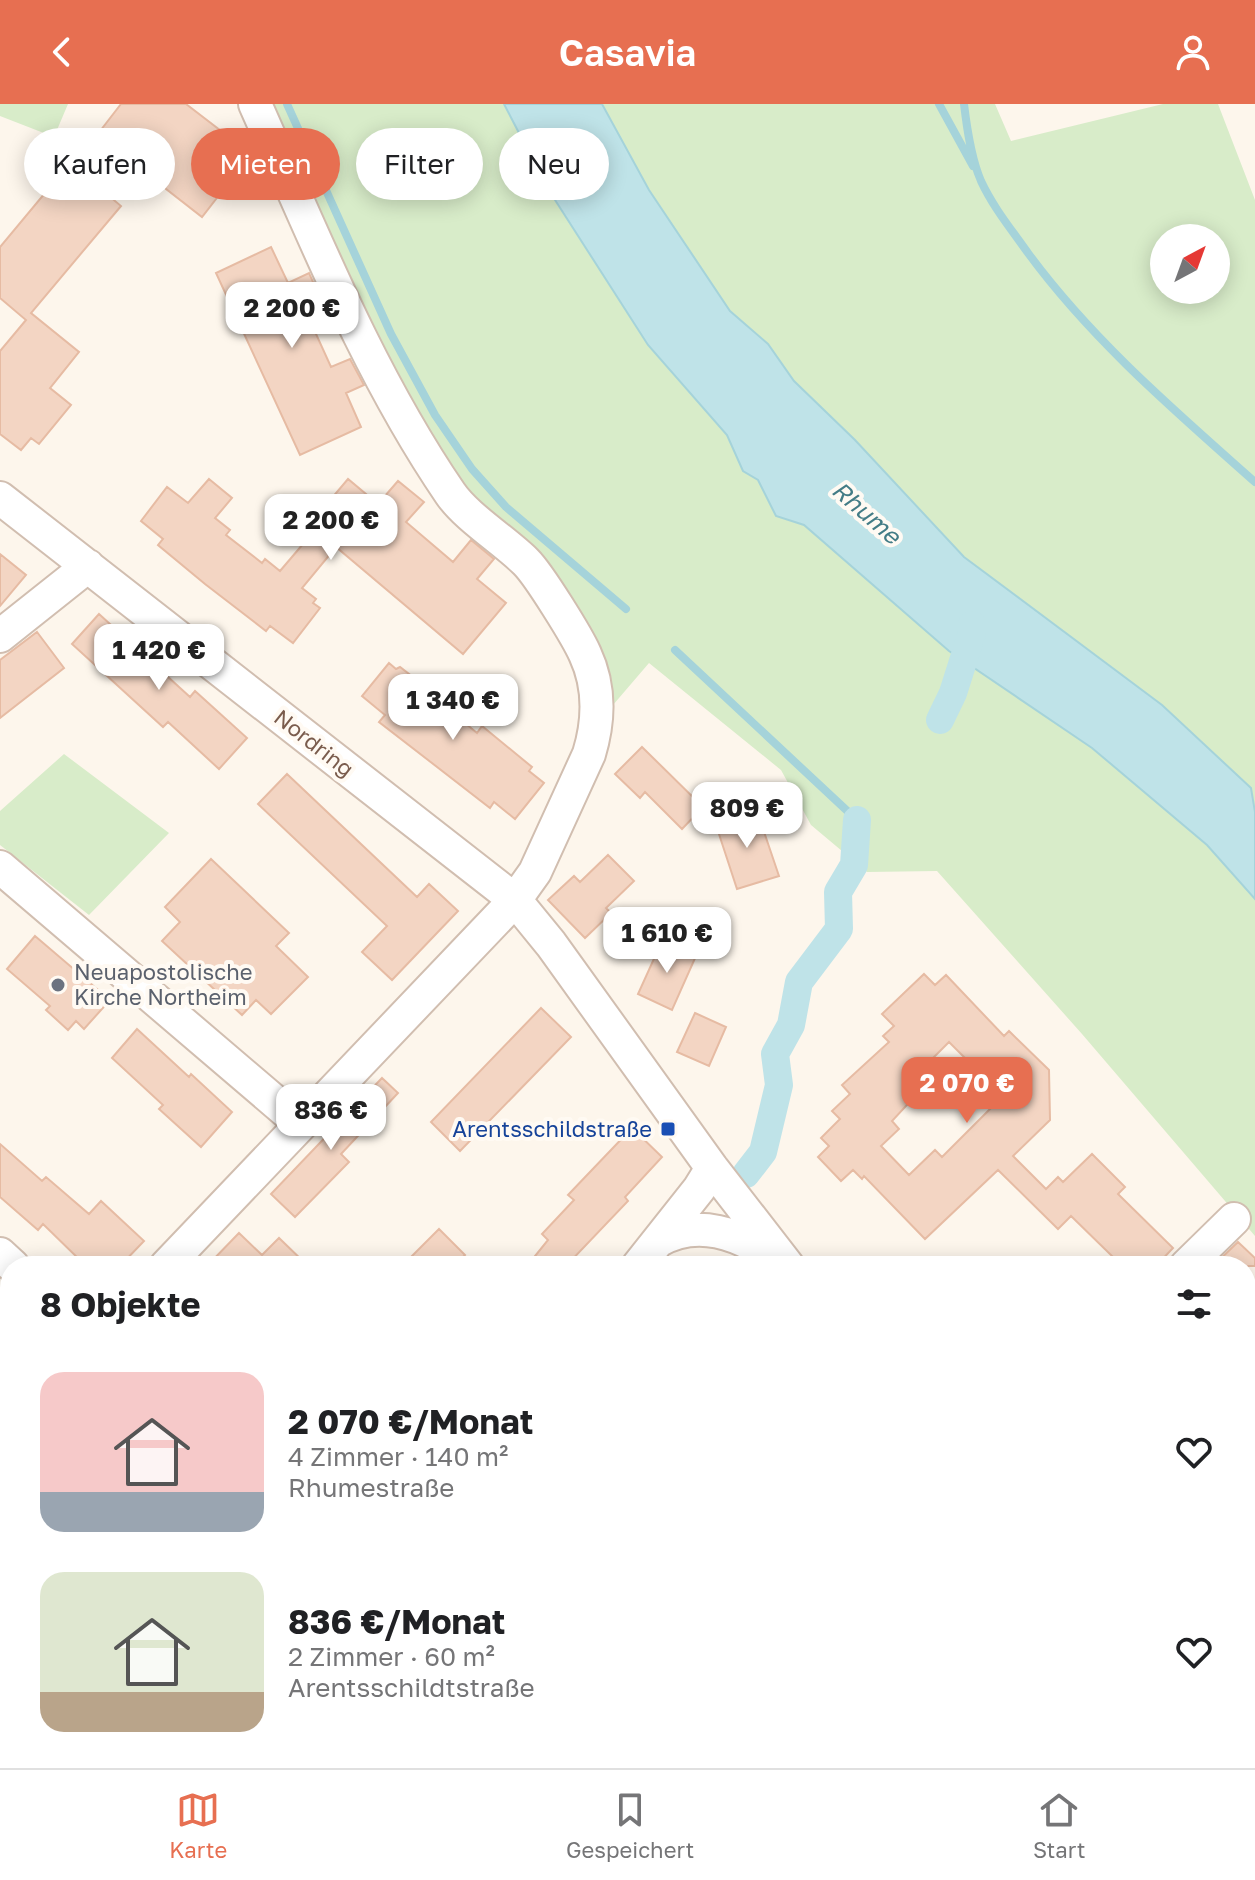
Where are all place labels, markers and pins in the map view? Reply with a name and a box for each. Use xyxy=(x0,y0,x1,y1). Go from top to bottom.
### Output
pin: 2 200 € xyxy=(218,282,366,350)
pin: 2 200 € xyxy=(257,494,405,562)
pin: 1 420 € xyxy=(85,624,233,692)
pin: 1 340 € xyxy=(379,674,527,742)
pin: 809 € xyxy=(691,782,803,850)
pin: 1 610 € xyxy=(593,907,741,975)
place label: Neuapostolische Kirche Northeim xyxy=(74,958,253,1010)
marker: Neuapostolische Kirche Northeim xyxy=(49,976,67,994)
pin: 2 070 € xyxy=(893,1057,1041,1125)
pin: 836 € xyxy=(275,1084,387,1152)
place label: Arentsschildstraße xyxy=(452,1115,652,1142)
marker: Arentsschildstraße xyxy=(659,1120,677,1138)

